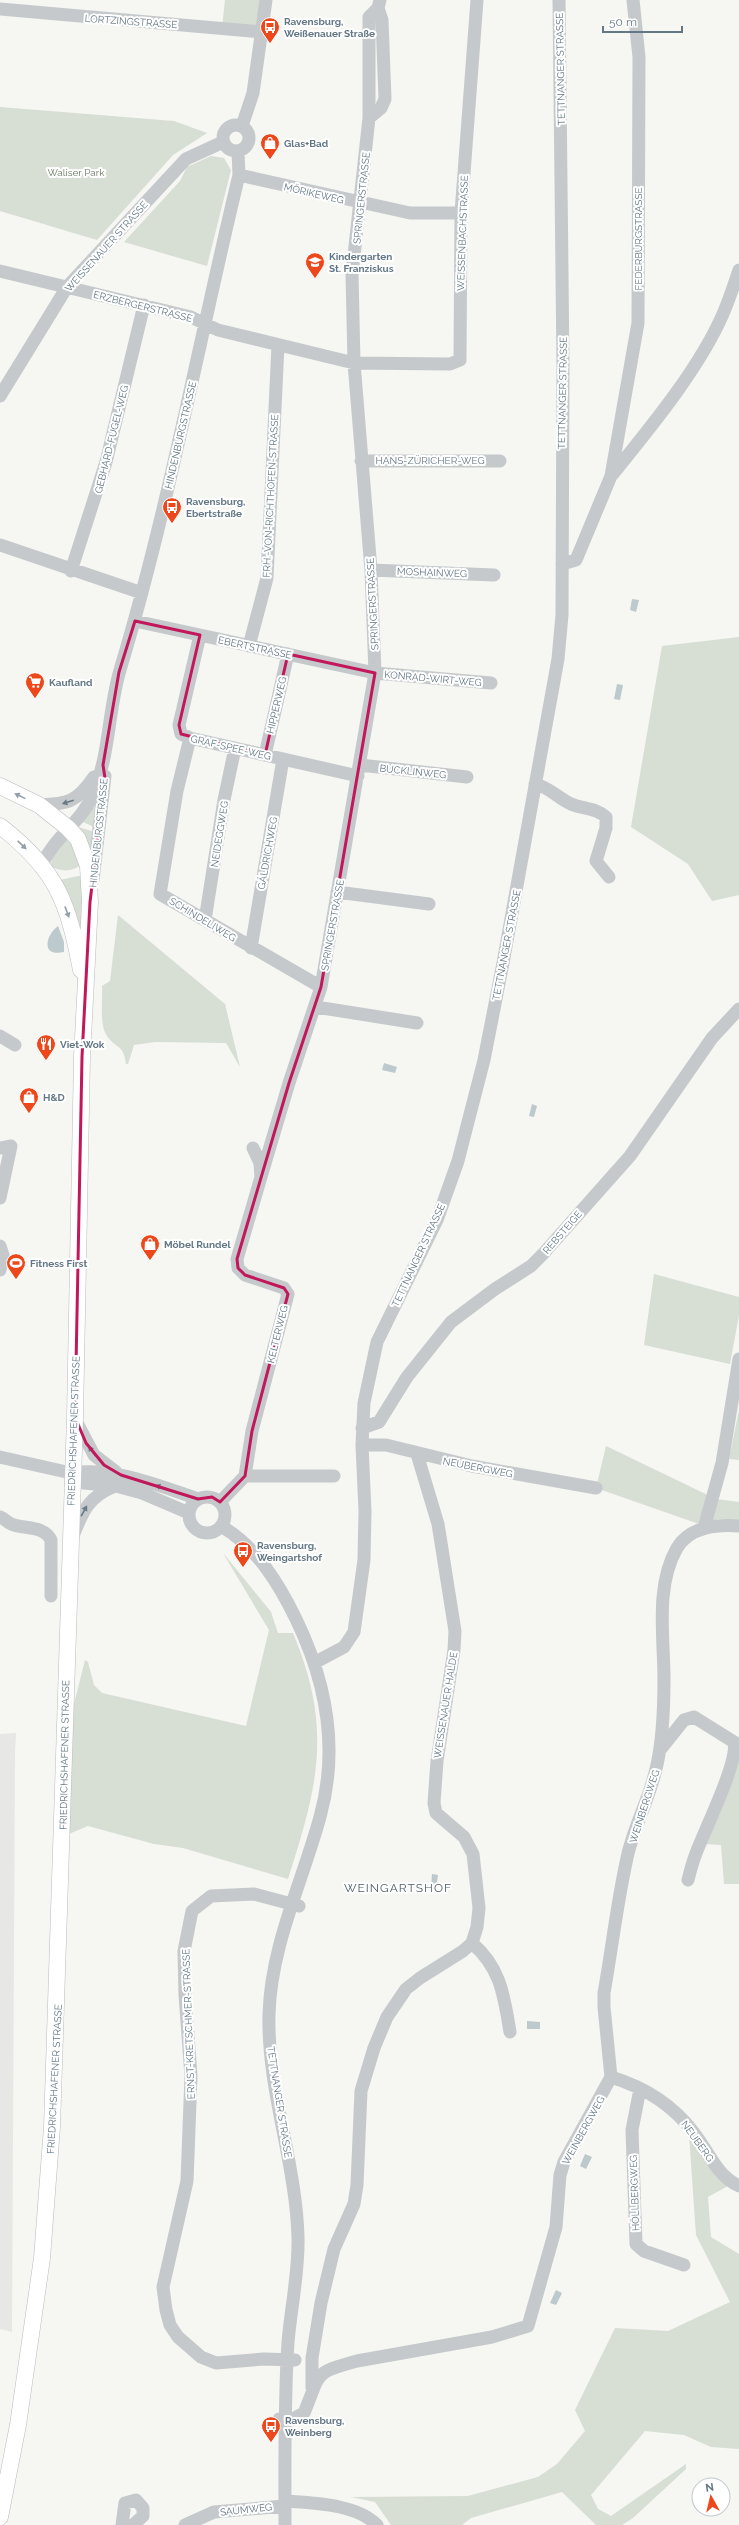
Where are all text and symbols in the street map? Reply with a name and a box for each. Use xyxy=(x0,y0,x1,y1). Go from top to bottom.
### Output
scale bar xyxy=(603,8,682,34)
street label: LORTZINGSTRASSE xyxy=(84,13,178,30)
street label: TETTNANGER STRASSE xyxy=(554,13,567,125)
text: 50 m xyxy=(609,15,637,29)
bus stop icon: Ravensburg, Weißenauer Straße xyxy=(259,16,281,44)
place label: Ravensburg, Weißenauer Straße xyxy=(284,16,375,39)
shop icon: Glas+Bad xyxy=(259,132,281,160)
place label: Glas+Bad xyxy=(284,138,329,149)
street label: SPRINGERSTRASSE xyxy=(351,152,372,245)
park label: Waliser Park xyxy=(47,167,105,178)
street label: WEISSENBACHSTRASSE xyxy=(455,175,470,291)
street label: MÖRIKEWEG xyxy=(283,181,345,206)
street label: FEDERBURGSTRASSE xyxy=(633,187,644,291)
street label: WEISSENAUER STRASSE xyxy=(63,199,150,294)
school or university icon: Kindergarten St. Franziskus xyxy=(304,251,326,279)
place label: Kindergarten St. Franziskus xyxy=(329,251,394,274)
street label: ERZBERGERSTRASSE xyxy=(92,289,193,324)
street label: TETTNANGER STRASSE xyxy=(556,337,569,449)
street label: HINDENBURGSTRASSE xyxy=(163,380,198,490)
street label: GEBHARD-FUGEL-WEG xyxy=(93,384,130,494)
street label: FRH.-VON-RICHTHOFEN-STRASSE xyxy=(261,414,280,578)
street label: HANS-ZÜRICHER-WEG xyxy=(375,455,485,466)
bus stop icon: Ravensburg, Ebertstraße xyxy=(161,496,183,524)
place label: Ravensburg, Ebertstraße xyxy=(186,496,245,519)
street label: SPRINGERSTRASSE xyxy=(365,558,380,650)
street label: MOSHAINWEG xyxy=(397,566,467,579)
street label: EBERTSTRASSE xyxy=(217,634,293,661)
street label: KONRAD-WIRT-WEG xyxy=(384,669,482,688)
supermarket icon: Kaufland xyxy=(24,671,46,699)
street label: HIPPERWEG xyxy=(265,675,288,735)
place label: Kaufland xyxy=(49,677,93,688)
street label: GRAF-SPEE-WEG xyxy=(190,733,272,762)
street label: BUCKLINWEG xyxy=(379,763,447,780)
street label: HINDENBURGSTRASSE xyxy=(87,778,110,888)
one-way arrow xyxy=(14,792,25,799)
one-way arrow xyxy=(62,799,74,805)
street label: NEIDEGGWEG xyxy=(209,800,230,868)
street label: GÄLDRICHWEG xyxy=(256,816,279,890)
one-way arrow xyxy=(17,840,27,849)
street label: SPRINGERSTRASSE xyxy=(319,879,346,972)
street label: TETTNANGER STRASSE xyxy=(490,889,523,1001)
street label: SCHINDELIWEG xyxy=(167,895,238,944)
one-way arrow xyxy=(65,907,71,919)
restaurant icon: Viet-Wok xyxy=(35,1033,57,1061)
place label: Viet-Wok xyxy=(60,1039,105,1050)
shop icon: H&D xyxy=(18,1086,40,1114)
place label: H&D xyxy=(43,1092,65,1103)
street label: TETTNANGER STRASSE xyxy=(390,1202,447,1309)
street label: REBSTEIGE xyxy=(541,1209,584,1256)
shop icon: Möbel Rundel xyxy=(139,1233,161,1261)
place label: Möbel Rundel xyxy=(164,1239,231,1250)
sports icon: Fitness First xyxy=(5,1252,27,1280)
place label: Fitness First xyxy=(30,1258,88,1269)
street label: KELTERWEG xyxy=(265,1304,290,1364)
street label: FRIEDRICHSHAFENER STRASSE xyxy=(65,1356,82,1506)
one-way arrow xyxy=(88,1446,96,1457)
street label: NEUBERGWEG xyxy=(442,1455,514,1480)
one-way arrow xyxy=(155,1483,167,1489)
one-way arrow xyxy=(81,1505,88,1517)
bus stop icon: Ravensburg, Weingartshof xyxy=(232,1540,254,1568)
place label: Ravensburg, Weingartshof xyxy=(257,1540,322,1563)
street label: WEISSENAUER HALDE xyxy=(432,1651,459,1759)
street label: FRIEDRICHSHAFENER STRASSE xyxy=(58,1680,71,1830)
street label: WEINBERGWEG xyxy=(627,1768,662,1844)
district label: WEINGARTSHOF xyxy=(344,1881,452,1895)
street label: ERNST-KRETSCHMER-STRASSE xyxy=(180,1948,197,2099)
street label: FRIEDRICHSHAFENER STRASSE xyxy=(45,2004,64,2154)
street label: TETTNANGER STRASSE xyxy=(265,2046,294,2158)
street label: WEINBERGWEG xyxy=(560,2094,607,2166)
street label: NEUBERG xyxy=(679,2119,716,2164)
street label: HÖLLBERGWEG xyxy=(628,2155,641,2231)
bus stop icon: Ravensburg, Weinberg xyxy=(260,2415,282,2443)
place label: Ravensburg, Weinberg xyxy=(285,2415,344,2438)
north arrow xyxy=(691,2477,731,2517)
text: N xyxy=(705,2481,715,2495)
street label: SAUMWEG xyxy=(219,2501,273,2518)

